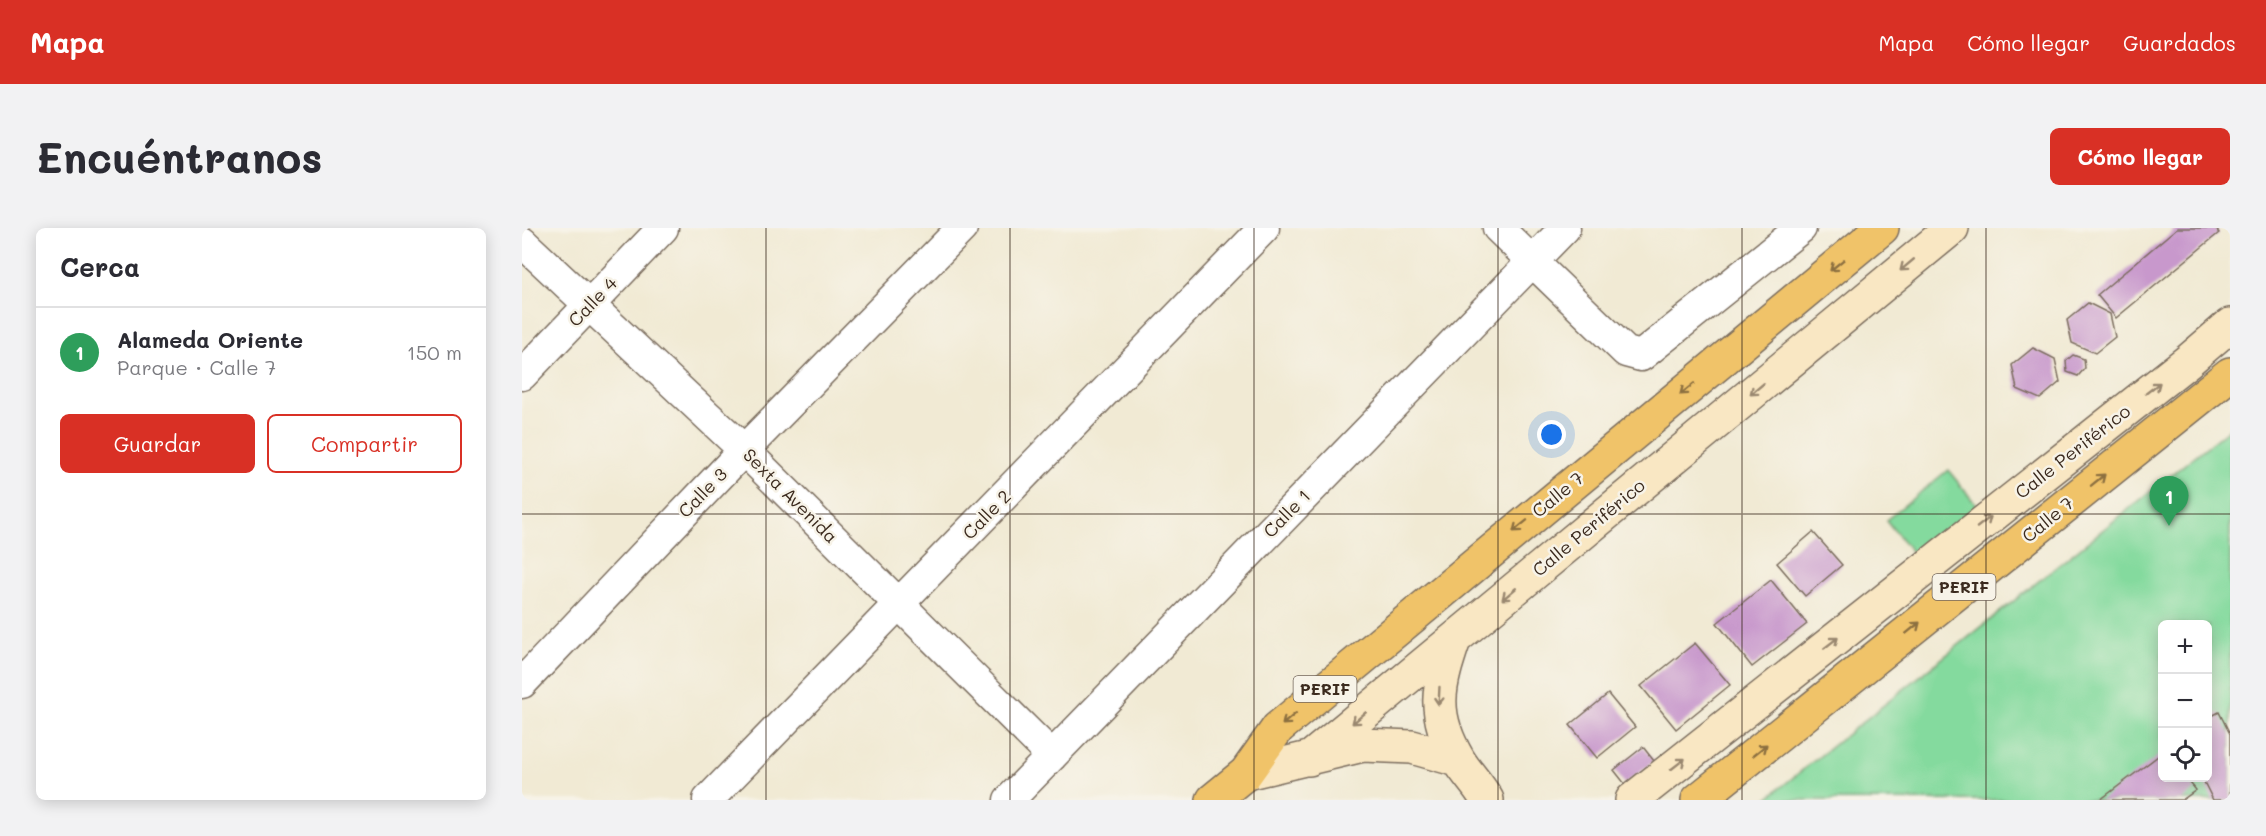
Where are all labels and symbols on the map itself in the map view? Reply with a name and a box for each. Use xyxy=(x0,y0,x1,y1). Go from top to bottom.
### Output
one-way arrow xyxy=(1830,258,1845,272)
one-way arrow xyxy=(1899,259,1915,272)
street label: Calle 4 xyxy=(563,271,622,331)
one-way arrow xyxy=(1679,382,1695,395)
one-way arrow xyxy=(2145,382,2161,395)
one-way arrow xyxy=(1749,383,1765,396)
street label: Calle Periférico xyxy=(2010,398,2135,504)
your location xyxy=(1537,420,1566,449)
street label: Sexta Avenida xyxy=(738,443,843,548)
street label: Calle 3 xyxy=(673,462,732,522)
street label: Calle 7 xyxy=(1526,466,1588,522)
street label: Calle Periférico xyxy=(1527,473,1650,581)
one-way arrow xyxy=(2089,474,2105,487)
pin: 1 xyxy=(2150,476,2188,526)
street label: Calle 2 xyxy=(957,484,1016,544)
street label: Calle 1 xyxy=(1257,484,1315,543)
street label: Calle 7 xyxy=(2016,491,2078,547)
one-way arrow xyxy=(1975,515,1991,528)
one-way arrow xyxy=(1512,520,1528,533)
road number: PERIF xyxy=(1932,574,1996,600)
one-way arrow xyxy=(1502,587,1517,601)
one-way arrow xyxy=(1904,622,1920,635)
one-way arrow xyxy=(1822,636,1838,649)
road number: PERIF xyxy=(1294,676,1356,702)
one-way arrow xyxy=(1434,686,1445,706)
one-way arrow xyxy=(1352,711,1367,725)
one-way arrow xyxy=(1282,712,1297,726)
one-way arrow xyxy=(1752,744,1768,757)
one-way arrow xyxy=(1669,757,1685,770)

